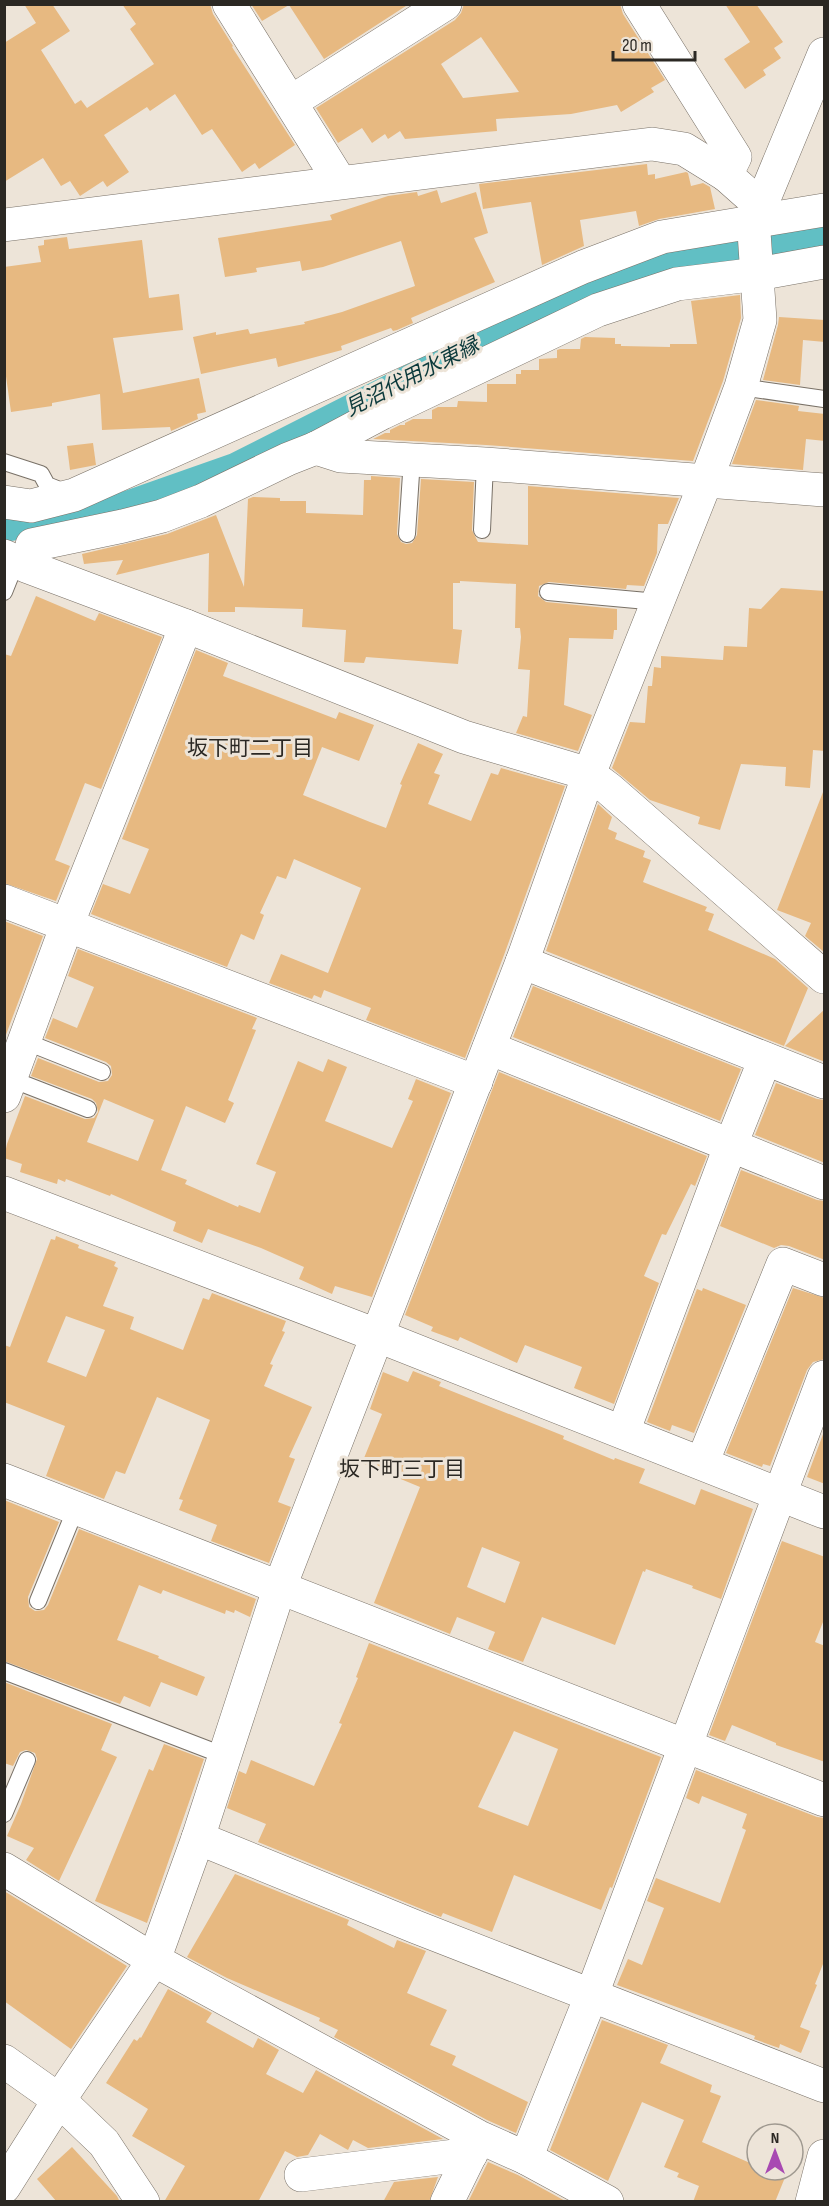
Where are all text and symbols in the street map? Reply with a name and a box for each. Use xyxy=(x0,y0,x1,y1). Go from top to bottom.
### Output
scale bar xyxy=(613,24,696,62)
text: 20 m xyxy=(622,35,652,56)
water label: 見沼代用水東縁 xyxy=(341,332,485,422)
district label: 坂下町二丁目 xyxy=(187,736,313,761)
district label: 坂下町三丁目 xyxy=(339,1457,465,1482)
north arrow xyxy=(745,2122,805,2182)
text: N xyxy=(771,2129,779,2148)

